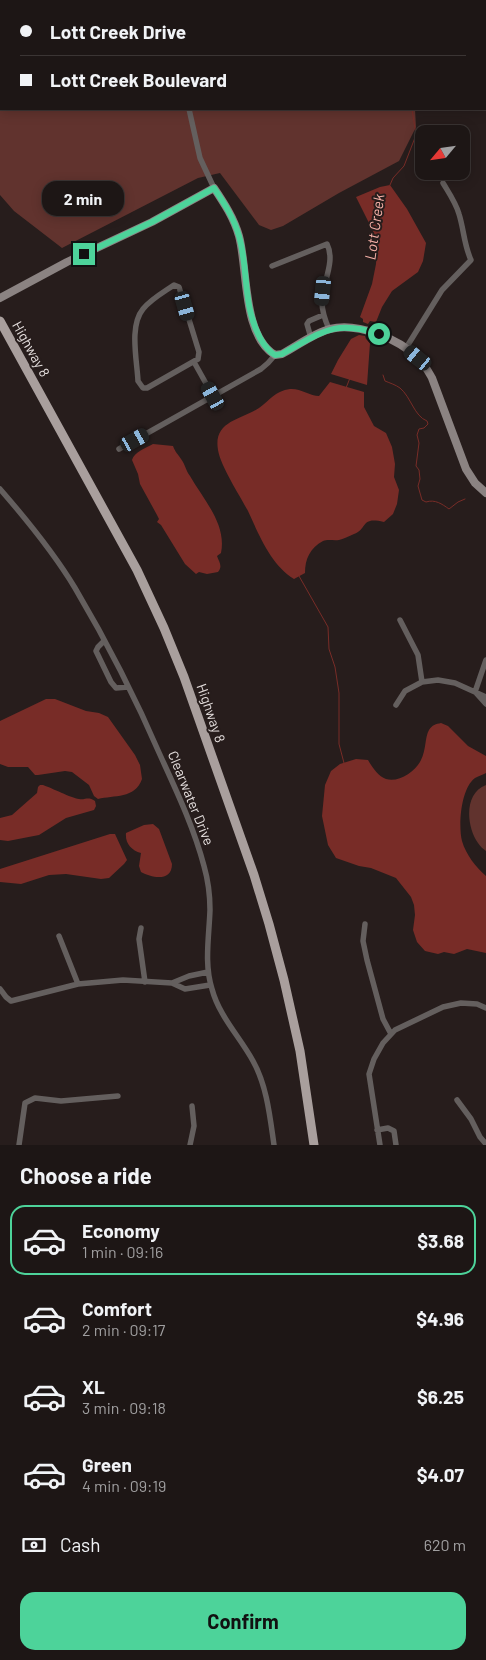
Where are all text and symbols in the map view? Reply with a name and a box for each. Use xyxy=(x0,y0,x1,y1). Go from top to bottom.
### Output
text: Lott Creek Drive xyxy=(50,20,186,43)
text: Lott Creek Boulevard xyxy=(50,68,227,91)
north arrow xyxy=(415,125,470,180)
map controls xyxy=(415,125,470,180)
callout: 2 min xyxy=(43,182,125,216)
text: 2 min xyxy=(64,189,102,208)
water label: Lott Creek xyxy=(360,192,388,261)
route end xyxy=(73,243,95,265)
car xyxy=(313,275,332,307)
car xyxy=(173,290,196,322)
street label: Highway 8 xyxy=(9,318,54,380)
route start xyxy=(368,323,390,345)
car xyxy=(401,343,434,373)
car xyxy=(199,379,226,413)
car xyxy=(118,426,151,454)
street label: Highway 8 xyxy=(193,681,229,745)
street label: Clearwater Drive xyxy=(165,748,218,847)
text: Choose a ride xyxy=(20,1162,152,1188)
icon: car xyxy=(22,1218,67,1263)
text: Economy xyxy=(82,1219,160,1242)
text: $3.68 xyxy=(417,1229,464,1252)
text: 1 min · 09:16 xyxy=(82,1242,163,1261)
icon: car xyxy=(22,1296,67,1341)
text: Comfort xyxy=(82,1297,152,1320)
text: $4.96 xyxy=(416,1307,464,1330)
text: 2 min · 09:17 xyxy=(82,1320,165,1339)
icon: car xyxy=(22,1374,67,1419)
text: XL xyxy=(82,1375,105,1398)
text: $6.25 xyxy=(417,1385,464,1408)
text: 3 min · 09:18 xyxy=(82,1398,166,1417)
icon: car xyxy=(22,1452,67,1497)
text: Green xyxy=(82,1453,132,1476)
text: $4.07 xyxy=(417,1463,464,1486)
text: 4 min · 09:19 xyxy=(82,1476,166,1495)
icon: cash xyxy=(20,1531,48,1559)
text: Cash xyxy=(60,1533,101,1556)
text: 620 m xyxy=(424,1535,466,1554)
button: Confirm xyxy=(20,1592,466,1650)

